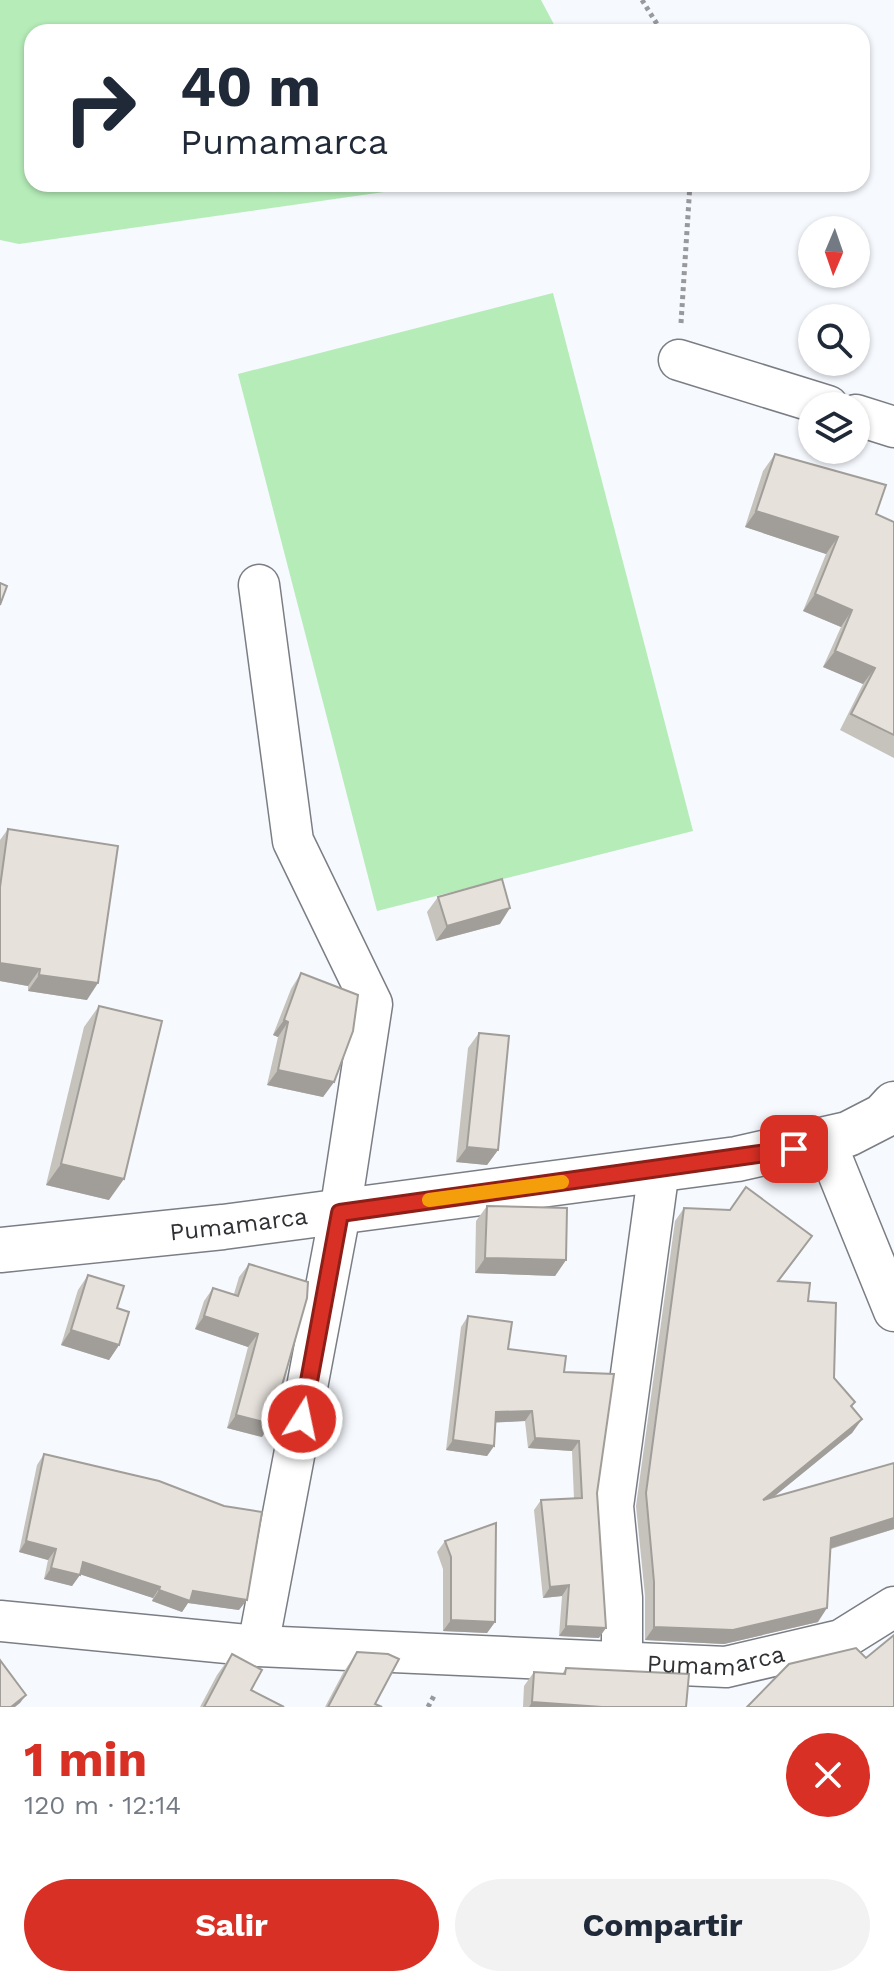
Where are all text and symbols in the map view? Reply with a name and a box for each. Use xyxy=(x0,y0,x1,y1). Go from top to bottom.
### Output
text: 40 m xyxy=(180,54,321,120)
icon: right xyxy=(48,56,152,160)
text: Pumamarca xyxy=(180,121,388,163)
north arrow xyxy=(798,216,870,288)
map controls xyxy=(798,216,870,464)
button: search xyxy=(798,304,870,376)
button: layers xyxy=(798,392,870,464)
pin xyxy=(760,1115,828,1183)
icon: arrive xyxy=(772,1127,816,1171)
street label: Pumamarca xyxy=(168,1202,309,1246)
position arrow xyxy=(260,1377,344,1461)
street label: Pumamarca xyxy=(646,1640,787,1681)
text: 1 min xyxy=(24,1731,147,1788)
button: close xyxy=(786,1733,870,1817)
text: 120 m · 12:14 xyxy=(24,1790,181,1820)
button: Salir xyxy=(24,1879,439,1971)
button: Compartir xyxy=(455,1879,870,1971)

